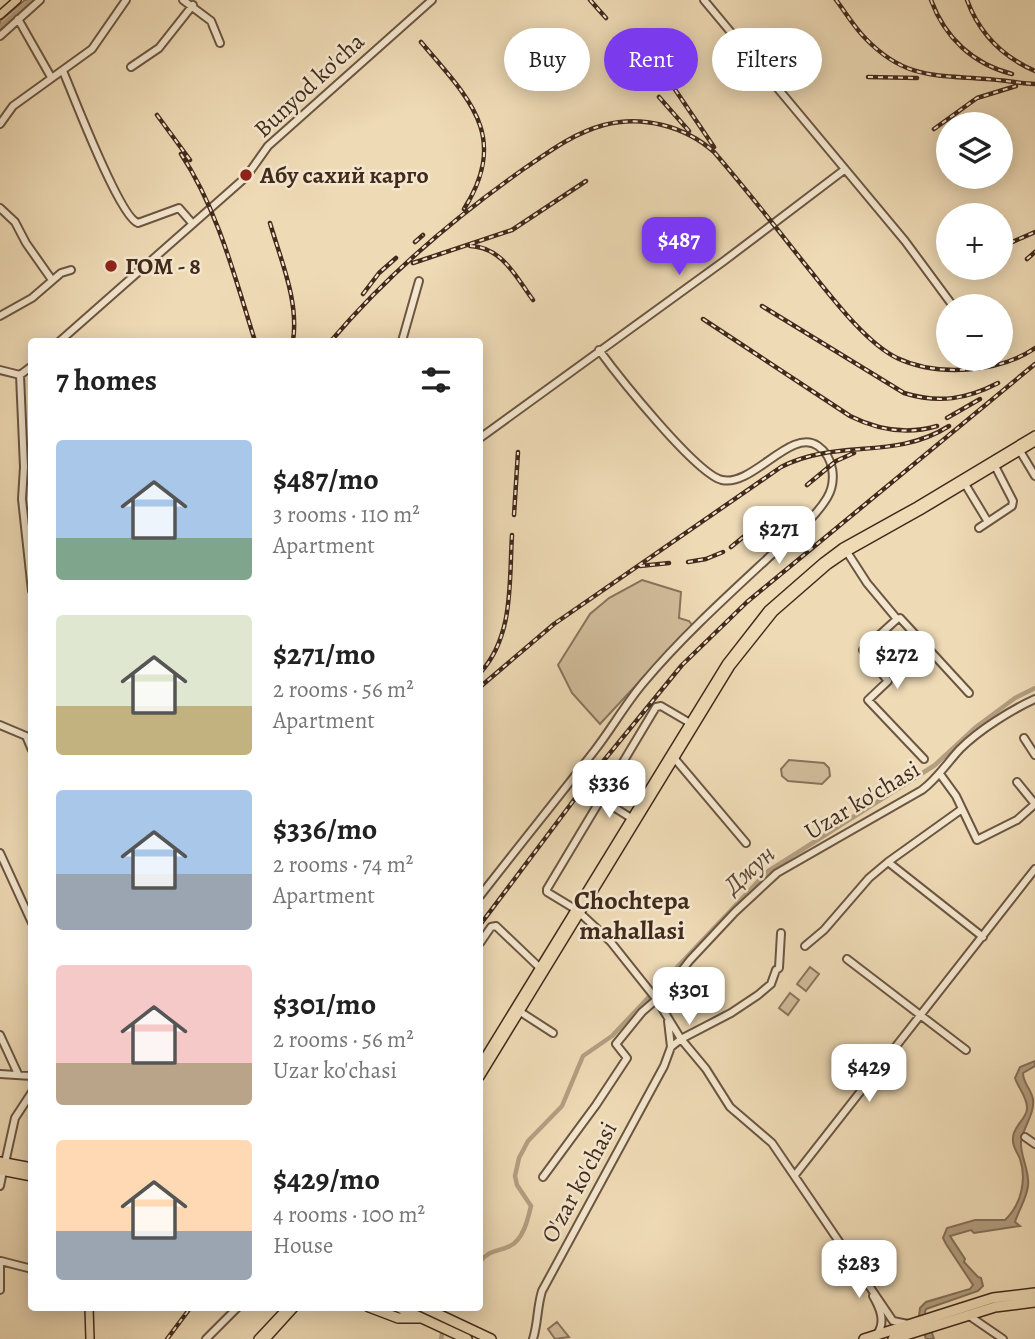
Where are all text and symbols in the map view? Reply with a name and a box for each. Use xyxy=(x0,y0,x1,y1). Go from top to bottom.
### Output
street label: Bunyod ko'cha xyxy=(247,25,372,145)
chip: Buy xyxy=(504,28,590,91)
chip: Rent xyxy=(604,28,698,91)
chip: Filters xyxy=(712,28,822,91)
map controls xyxy=(936,112,1013,371)
button: layers xyxy=(936,112,1013,189)
place label: Абу сахий карго xyxy=(259,159,429,191)
marker: Абу сахий карго xyxy=(238,167,254,183)
button: + xyxy=(936,203,1013,280)
pin: $487 xyxy=(638,218,720,277)
text: $487 xyxy=(658,224,700,255)
place label: ГОМ - 8 xyxy=(125,250,201,282)
marker: ГОМ - 8 xyxy=(103,258,119,274)
button: − xyxy=(936,294,1013,371)
text: 7 homes xyxy=(56,360,157,400)
icon: filters xyxy=(417,361,455,399)
text: $487/mo xyxy=(273,459,379,499)
icon: home xyxy=(112,468,196,552)
text: 3 rooms · 110 m² xyxy=(273,499,420,530)
pin: $271 xyxy=(738,506,820,566)
text: $271 xyxy=(759,513,799,544)
text: Apartment xyxy=(273,530,375,561)
pin: $272 xyxy=(856,632,938,691)
text: $271/mo xyxy=(273,634,376,674)
text: $272 xyxy=(876,638,918,669)
icon: home xyxy=(112,643,196,727)
text: 2 rooms · 56 m² xyxy=(273,674,414,705)
text: Apartment xyxy=(273,705,375,736)
street label: Uzar ko'chasi xyxy=(798,753,926,847)
pin: $336 xyxy=(568,760,650,820)
text: $336 xyxy=(588,767,630,798)
text: $336/mo xyxy=(273,809,377,849)
icon: home xyxy=(112,818,196,902)
water label: Джун xyxy=(714,837,783,903)
text: 2 rooms · 74 m² xyxy=(273,849,413,880)
text: Apartment xyxy=(273,880,375,911)
district label: Chochtepa mahallasi xyxy=(574,883,690,948)
pin: $301 xyxy=(648,968,730,1027)
text: $301 xyxy=(669,974,709,1005)
text: $301/mo xyxy=(273,984,376,1024)
icon: home xyxy=(112,993,196,1077)
text: 2 rooms · 56 m² xyxy=(273,1024,414,1055)
pin: $429 xyxy=(828,1044,910,1104)
text: $429 xyxy=(847,1051,891,1082)
text: Uzar ko'chasi xyxy=(273,1055,397,1086)
street label: O'zar ko'chasi xyxy=(534,1116,624,1248)
text: $429/mo xyxy=(273,1159,380,1199)
icon: home xyxy=(112,1168,196,1252)
text: 4 rooms · 100 m² xyxy=(273,1199,425,1230)
text: House xyxy=(273,1230,333,1261)
pin: $283 xyxy=(818,1240,900,1300)
text: $283 xyxy=(838,1247,880,1278)

